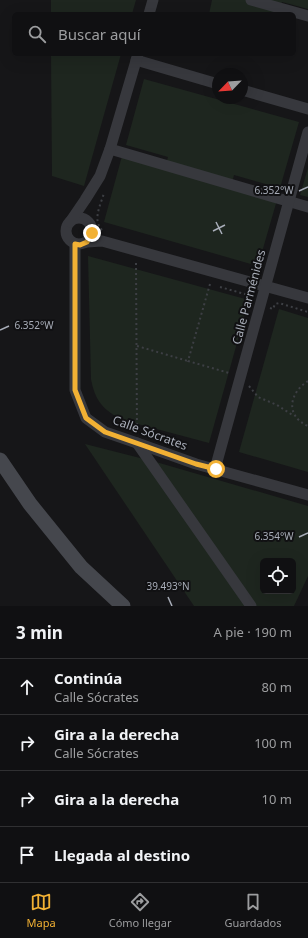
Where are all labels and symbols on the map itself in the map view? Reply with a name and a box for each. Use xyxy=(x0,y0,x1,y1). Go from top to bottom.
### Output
north arrow xyxy=(212,68,248,104)
text: 6.352°W xyxy=(254,183,294,197)
route end xyxy=(83,224,101,242)
street label: Calle Parménides xyxy=(228,247,269,346)
text: 6.352°W xyxy=(14,318,54,332)
street label: Calle Sócrates xyxy=(110,411,190,454)
route start xyxy=(207,460,225,478)
text: 6.354°W xyxy=(254,529,294,543)
text: 39.493°N xyxy=(146,579,190,593)

